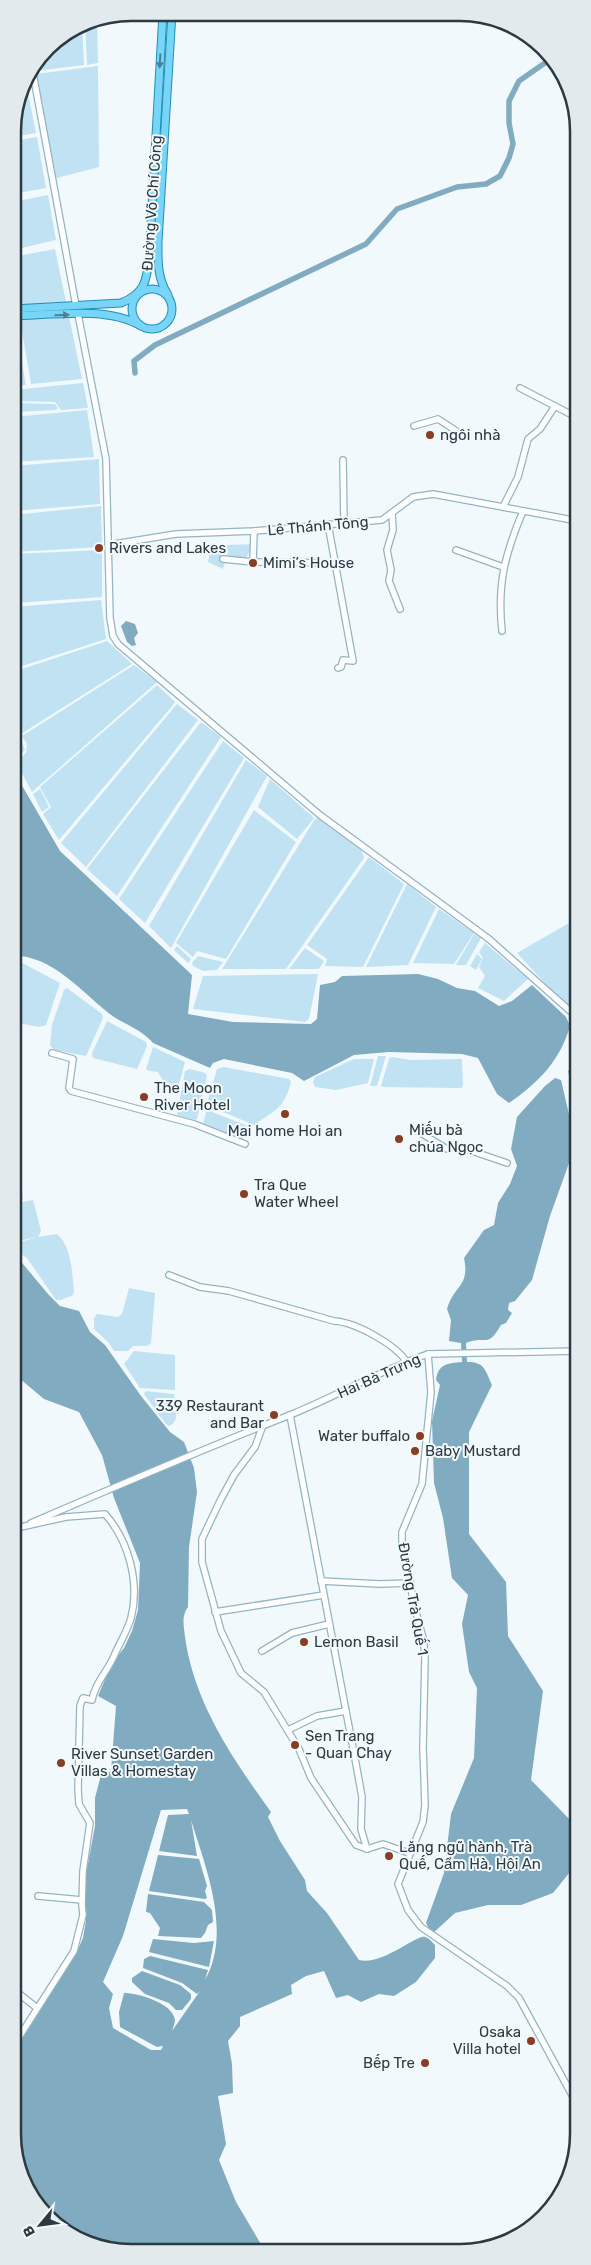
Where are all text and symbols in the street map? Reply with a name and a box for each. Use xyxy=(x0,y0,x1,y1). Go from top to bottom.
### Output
one-way arrow xyxy=(156,54,164,70)
street label: Đường Võ Chí Công xyxy=(138,134,166,272)
one-way arrow xyxy=(54,311,70,319)
place label: ngôi nhà xyxy=(440,426,500,444)
marker: ngôi nhà xyxy=(424,429,436,441)
street label: Lê Thánh Tông xyxy=(267,513,369,539)
place label: Rivers and Lakes xyxy=(109,539,226,557)
marker: Rivers and Lakes xyxy=(93,542,105,554)
place label: Mimi’s House xyxy=(263,554,354,572)
marker: Mimi’s House xyxy=(247,557,259,569)
place label: The Moon River Hotel xyxy=(154,1079,230,1114)
marker: The Moon River Hotel xyxy=(138,1091,150,1103)
marker: Mai home Hoi an xyxy=(279,1108,291,1120)
place label: Miếu bà chúa Ngọc xyxy=(409,1121,483,1156)
place label: Mai home Hoi an xyxy=(228,1122,342,1140)
marker: Miếu bà chúa Ngọc xyxy=(393,1133,405,1145)
place label: Tra Que Water Wheel xyxy=(254,1176,339,1211)
marker: Tra Que Water Wheel xyxy=(238,1188,250,1200)
street label: Hai Bà Trưng xyxy=(335,1350,423,1402)
place label: 339 Restaurant and Bar xyxy=(156,1397,264,1432)
marker: 339 Restaurant and Bar xyxy=(268,1409,280,1421)
place label: Water buffalo xyxy=(318,1427,410,1445)
marker: Water buffalo xyxy=(414,1430,426,1442)
place label: Baby Mustard xyxy=(425,1442,521,1460)
marker: Baby Mustard xyxy=(409,1445,421,1457)
street label: Đường Trà Quế 1 xyxy=(394,1541,432,1657)
place label: Lemon Basil xyxy=(314,1633,399,1651)
marker: Lemon Basil xyxy=(298,1636,310,1648)
place label: Sen Trang - Quan Chay xyxy=(305,1727,392,1762)
marker: Sen Trang - Quan Chay xyxy=(289,1739,301,1751)
place label: River Sunset Garden Villas & Homestay xyxy=(71,1745,213,1780)
marker: River Sunset Garden Villas & Homestay xyxy=(55,1757,67,1769)
place label: Lăng ngũ hành, Trà Quế, Cẩm Hà, Hội An xyxy=(399,1838,541,1873)
marker: Lăng ngũ hành, Trà Quế, Cẩm Hà, Hội An xyxy=(383,1850,395,1862)
place label: Osaka Villa hotel xyxy=(453,2023,521,2058)
marker: Osaka Villa hotel xyxy=(525,2035,537,2047)
place label: Bếp Tre xyxy=(363,2054,415,2072)
marker: Bếp Tre xyxy=(419,2057,431,2069)
north arrow xyxy=(15,2200,65,2250)
text: B xyxy=(19,2223,39,2239)

